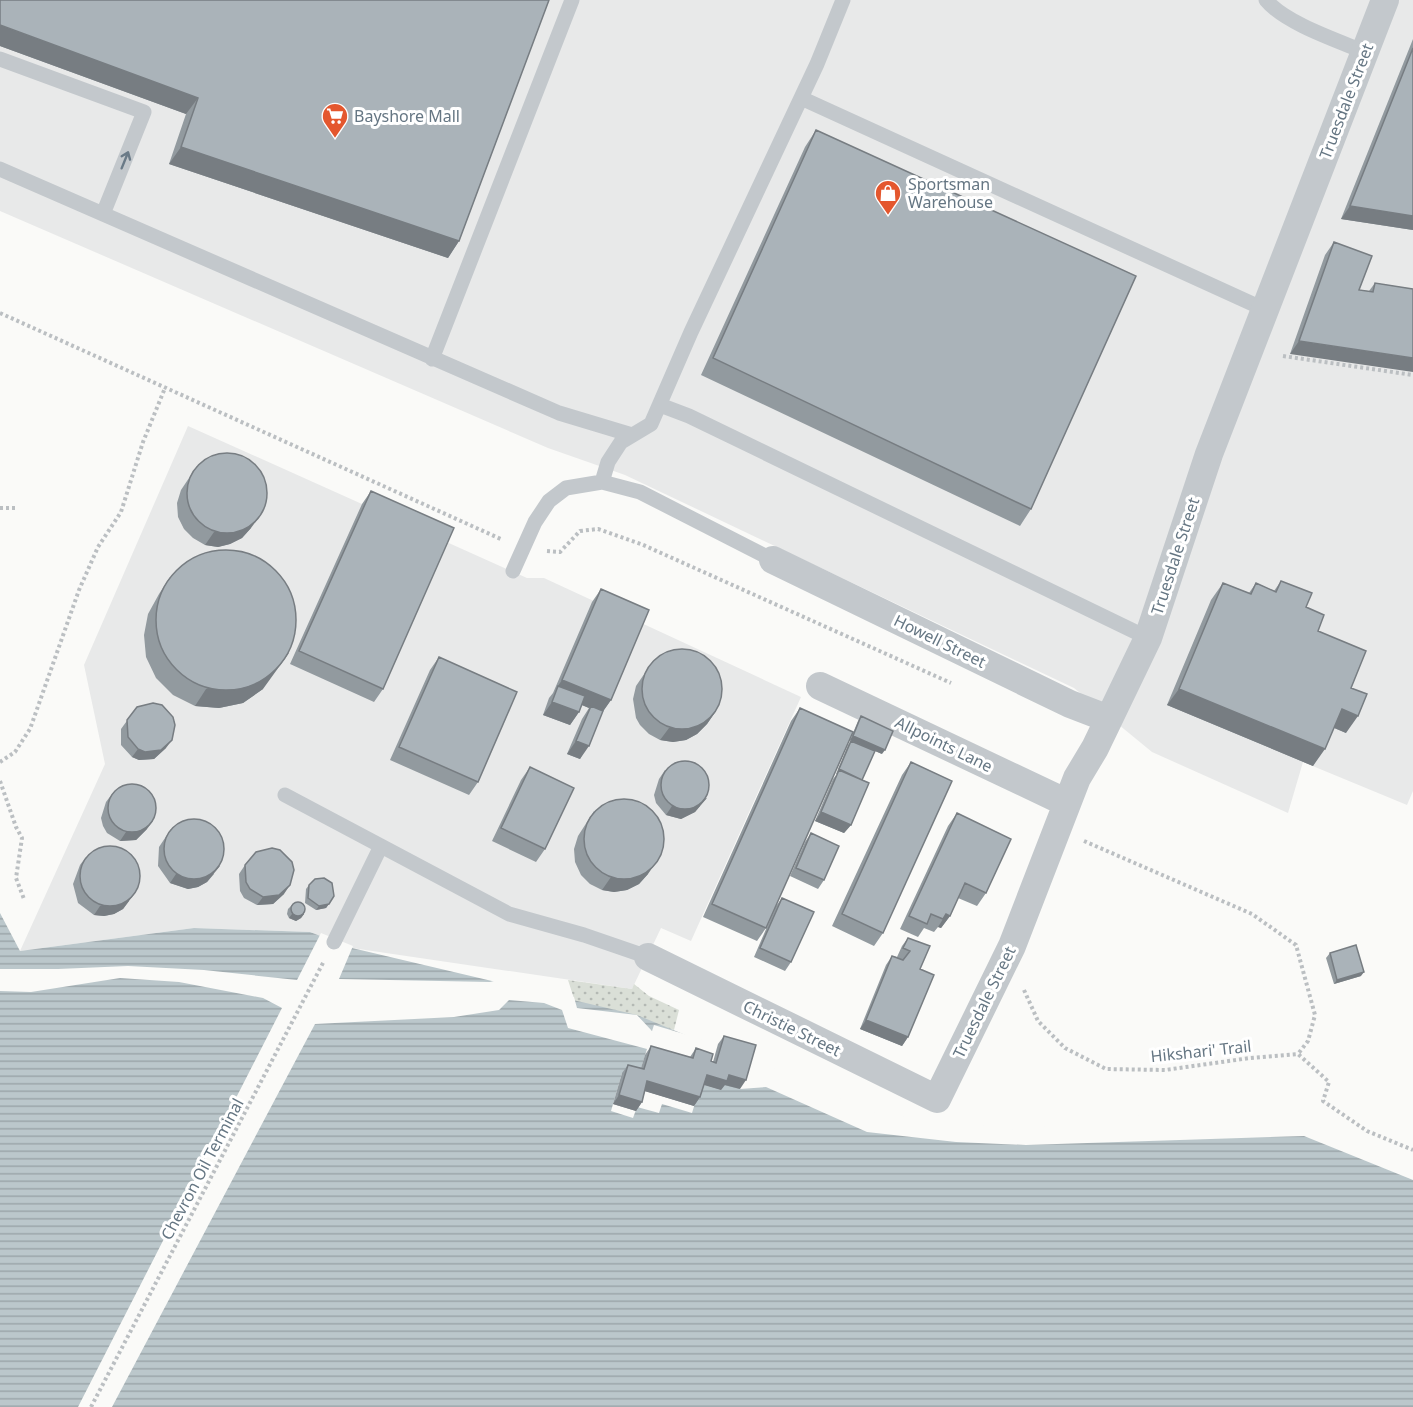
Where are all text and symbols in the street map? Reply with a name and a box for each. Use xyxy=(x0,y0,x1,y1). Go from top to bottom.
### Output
street label: Truesdale Street xyxy=(1314,40,1378,162)
supermarket icon: Bayshore Mall xyxy=(320,101,350,139)
place label: Bayshore Mall xyxy=(354,105,460,127)
one-way arrow xyxy=(120,151,131,170)
place label: Sportsman Warehouse xyxy=(908,173,993,213)
shop icon: Sportsman Warehouse xyxy=(873,178,903,216)
street label: Truesdale Street xyxy=(1146,494,1204,617)
street label: Howell Street xyxy=(890,609,990,673)
street label: Allpoints Lane xyxy=(892,711,996,777)
street label: Truesdale Street xyxy=(947,942,1021,1062)
street label: Christie Street xyxy=(739,995,845,1061)
street label: Hikshari' Trail xyxy=(1150,1035,1252,1067)
street label: Chevron Oil Terminal xyxy=(155,1094,249,1244)

